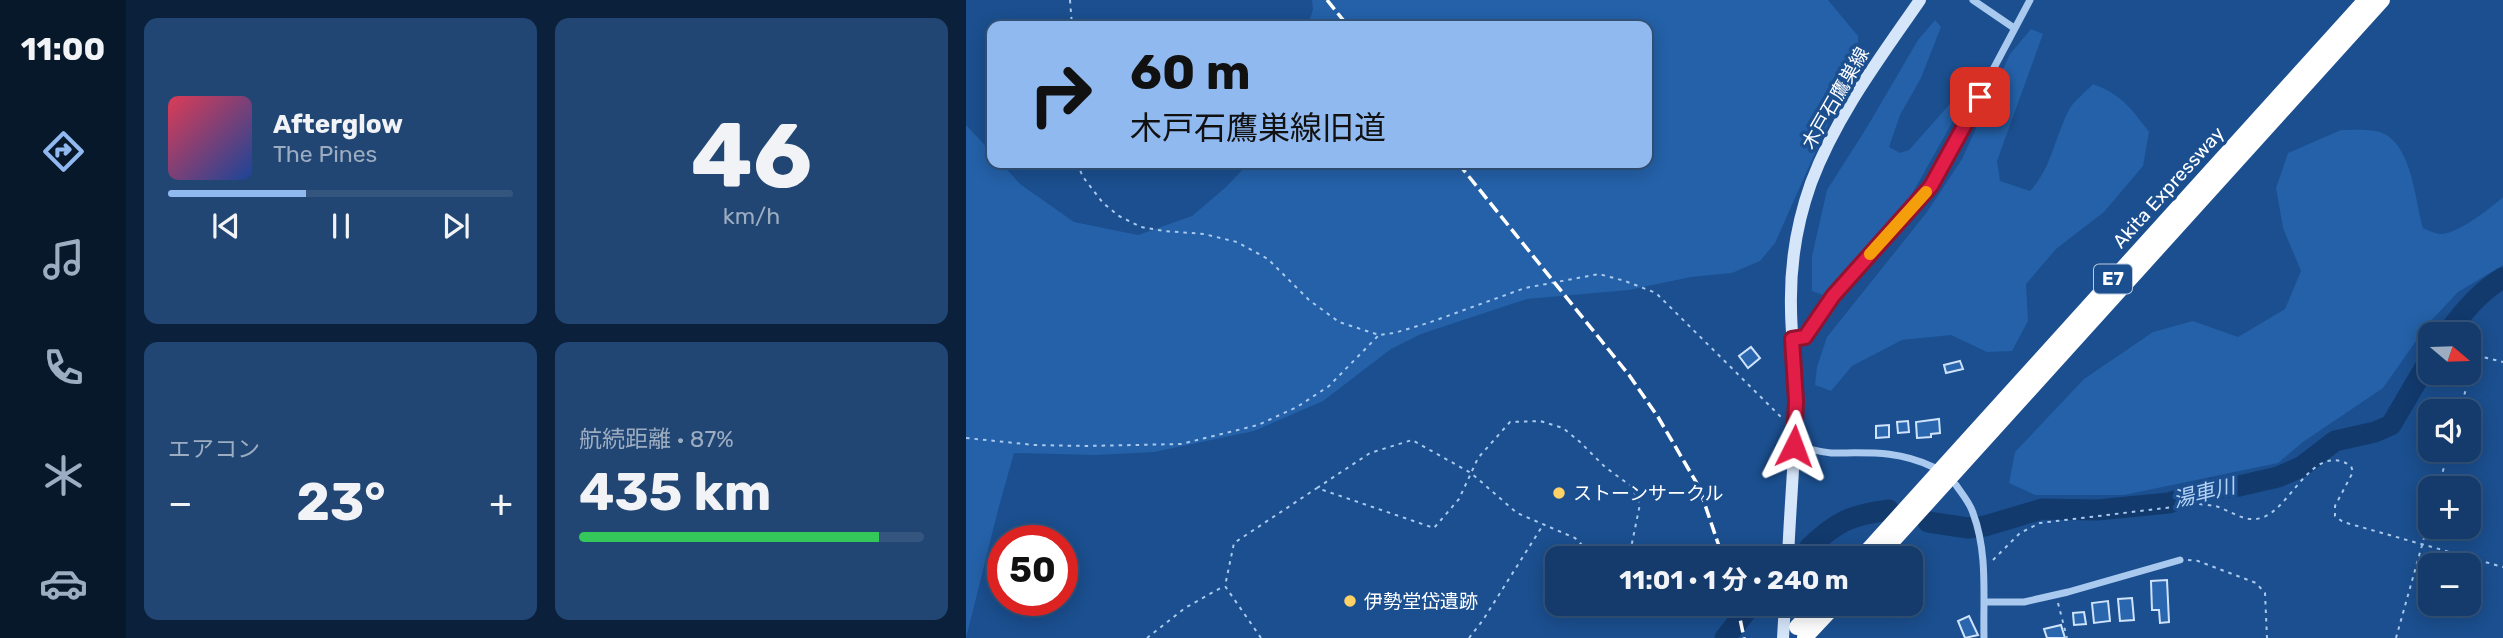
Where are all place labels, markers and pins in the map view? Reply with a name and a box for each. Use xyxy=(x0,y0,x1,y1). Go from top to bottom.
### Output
pin xyxy=(1950,67,2010,127)
place label: ストーンサークル xyxy=(1573,482,1723,505)
marker: ストーンサークル xyxy=(1551,485,1567,501)
place label: 伊勢堂岱遺跡 xyxy=(1364,590,1478,613)
marker: 伊勢堂岱遺跡 xyxy=(1342,593,1358,609)

